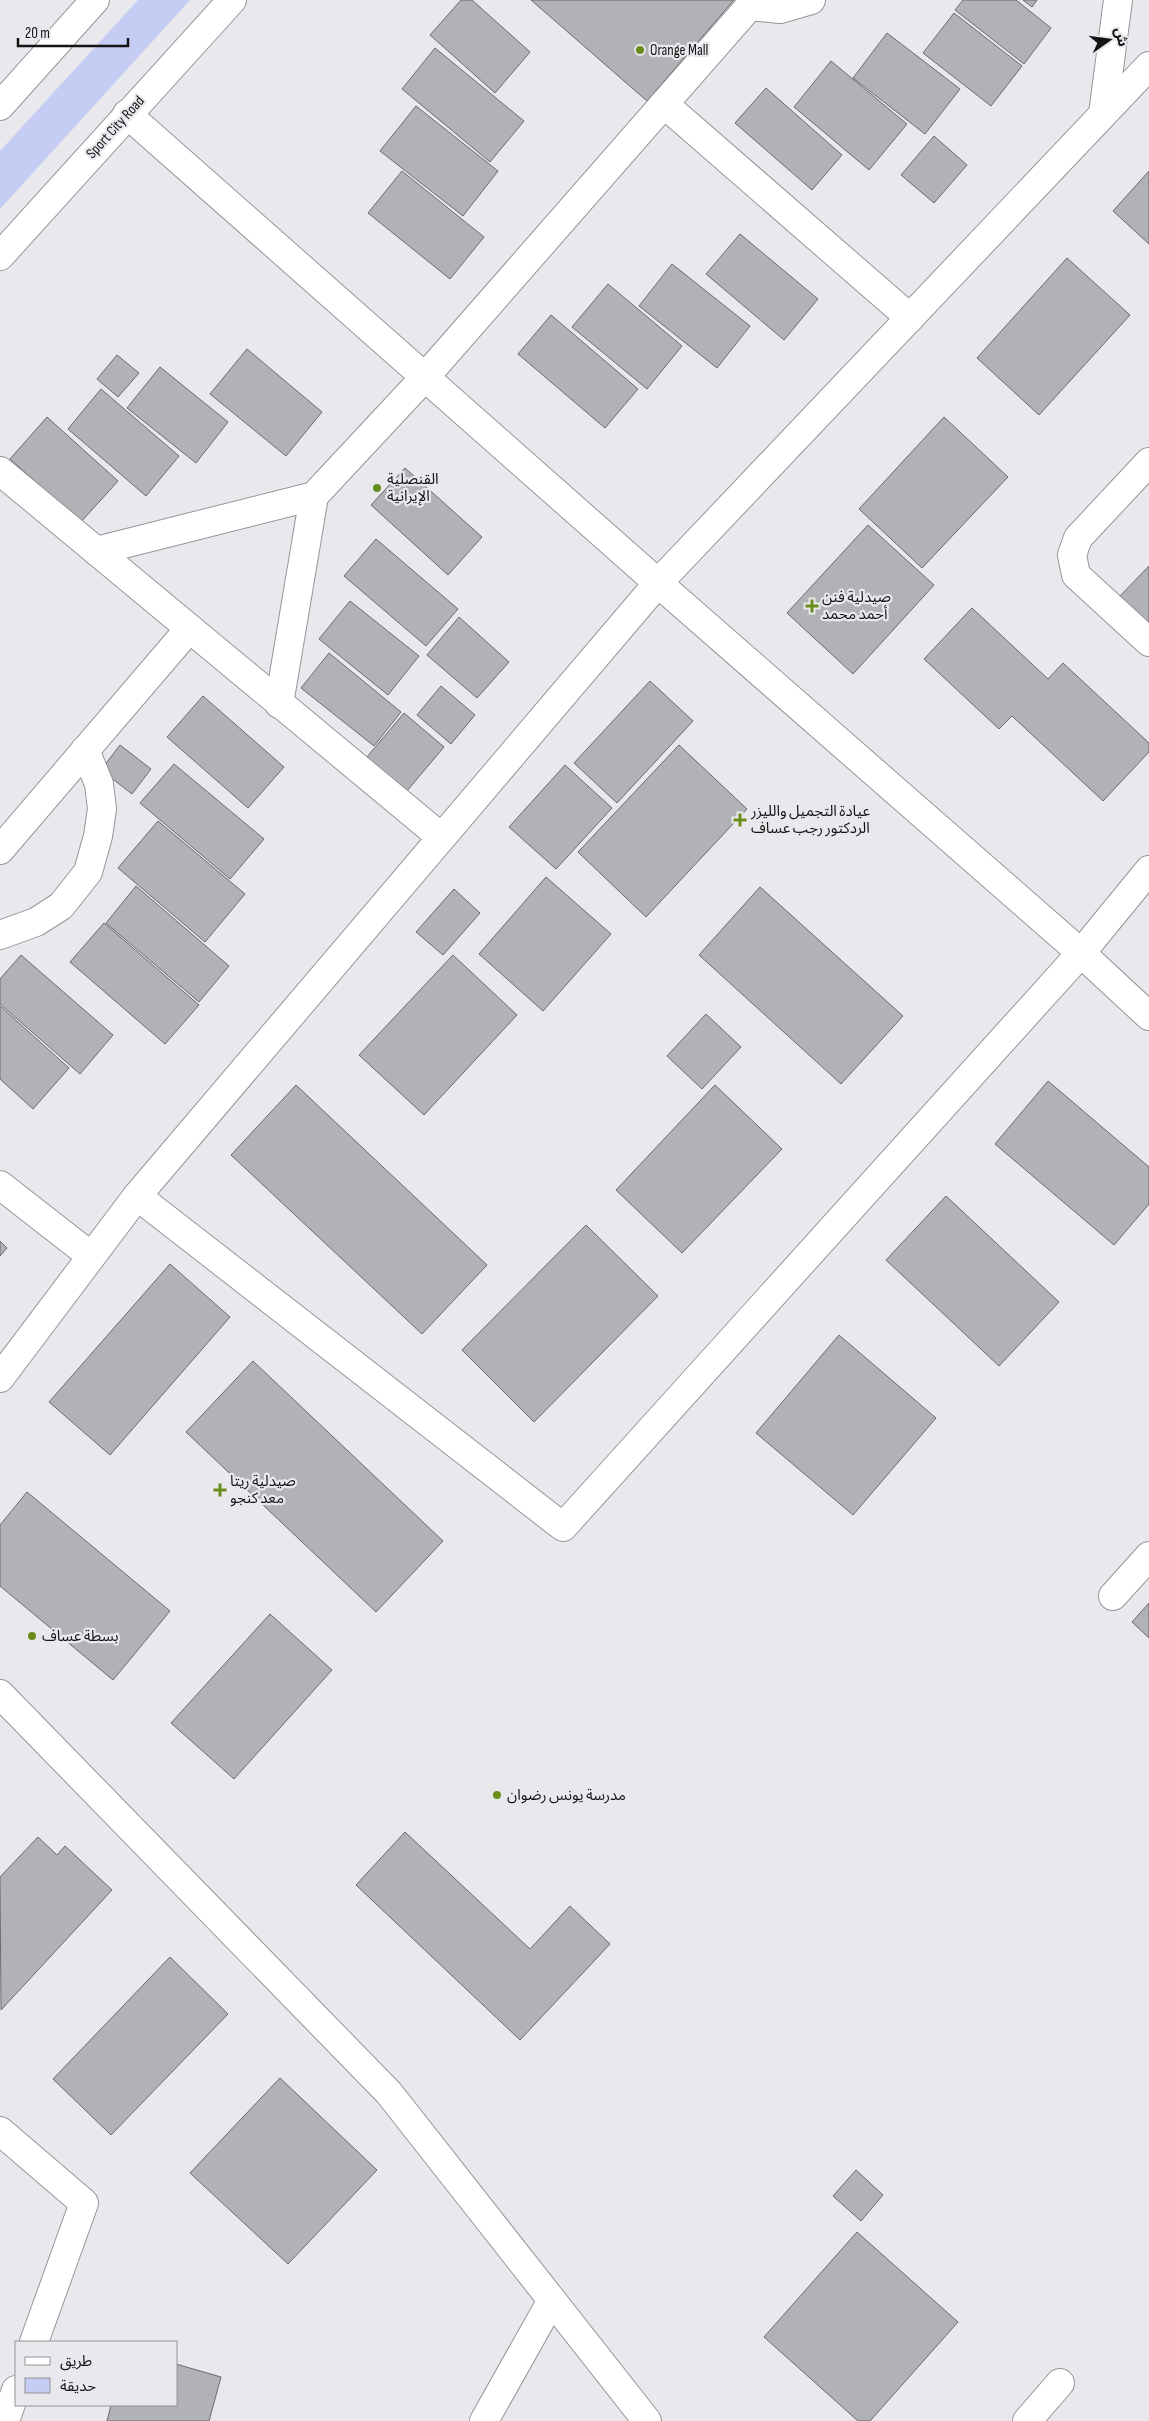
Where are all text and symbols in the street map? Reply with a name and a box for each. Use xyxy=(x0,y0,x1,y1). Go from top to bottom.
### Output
scale bar xyxy=(18,15,128,47)
north arrow xyxy=(1084,15,1134,65)
text: 20 m xyxy=(25,24,50,43)
text: ش xyxy=(1111,26,1132,48)
place label: Orange Mall xyxy=(650,41,708,60)
marker: Orange Mall xyxy=(634,44,646,56)
street label: Sport City Road xyxy=(82,92,149,163)
place label: القنصلية الإيرانية xyxy=(387,470,439,506)
marker: القنصلية الإيرانية xyxy=(371,482,383,494)
place label: صيدلية فنن أحمد محمد xyxy=(822,588,891,624)
marker: صيدلية فنن أحمد محمد xyxy=(806,600,818,612)
place label: عيادة التجميل والليزر الردكتور رجب عساف xyxy=(750,802,871,838)
marker: عيادة التجميل والليزر الردكتور رجب عساف xyxy=(733,813,747,827)
place label: صيدلية ريتا معد كنجو xyxy=(230,1472,296,1508)
marker: صيدلية ريتا معد كنجو xyxy=(214,1484,226,1496)
place label: بسطة عساف xyxy=(42,1627,119,1646)
marker: بسطة عساف xyxy=(26,1630,38,1642)
place label: مدرسة يونس رضوان xyxy=(507,1786,626,1805)
marker: مدرسة يونس رضوان xyxy=(491,1789,503,1801)
legend xyxy=(15,2341,178,2406)
text: طريق xyxy=(60,2352,92,2371)
text: حديقة xyxy=(60,2377,96,2396)

